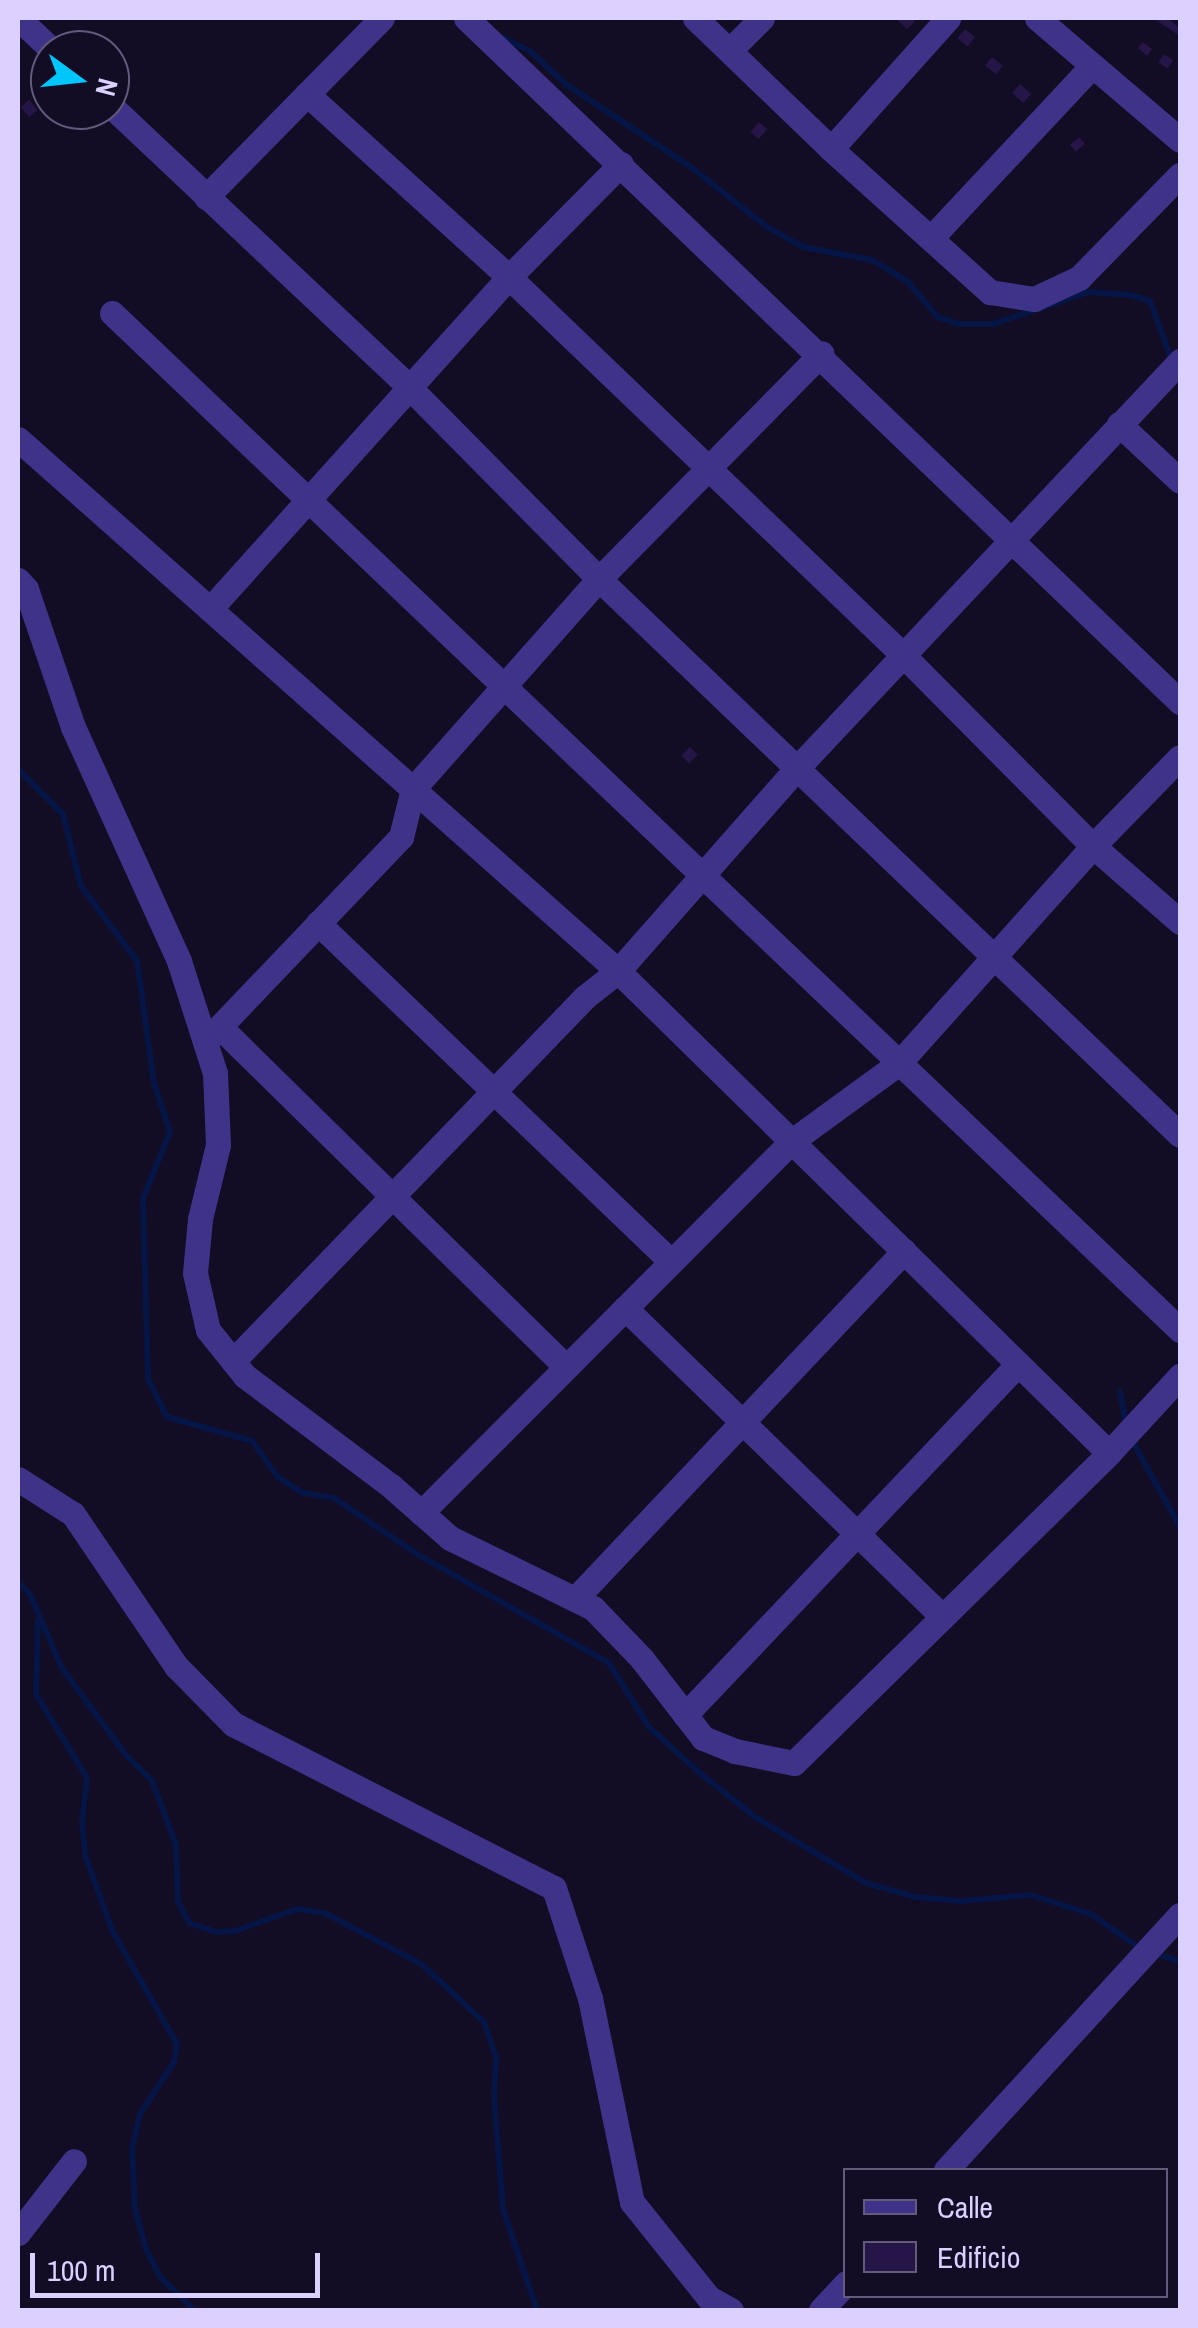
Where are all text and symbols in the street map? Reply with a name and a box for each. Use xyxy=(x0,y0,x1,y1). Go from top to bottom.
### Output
north arrow xyxy=(30,30,130,130)
text: N xyxy=(87,74,128,100)
legend xyxy=(843,2168,1168,2298)
text: Calle xyxy=(937,2187,993,2227)
scale bar xyxy=(35,2233,325,2295)
text: Edificio xyxy=(937,2237,1020,2277)
text: 100 m xyxy=(47,2250,115,2290)

